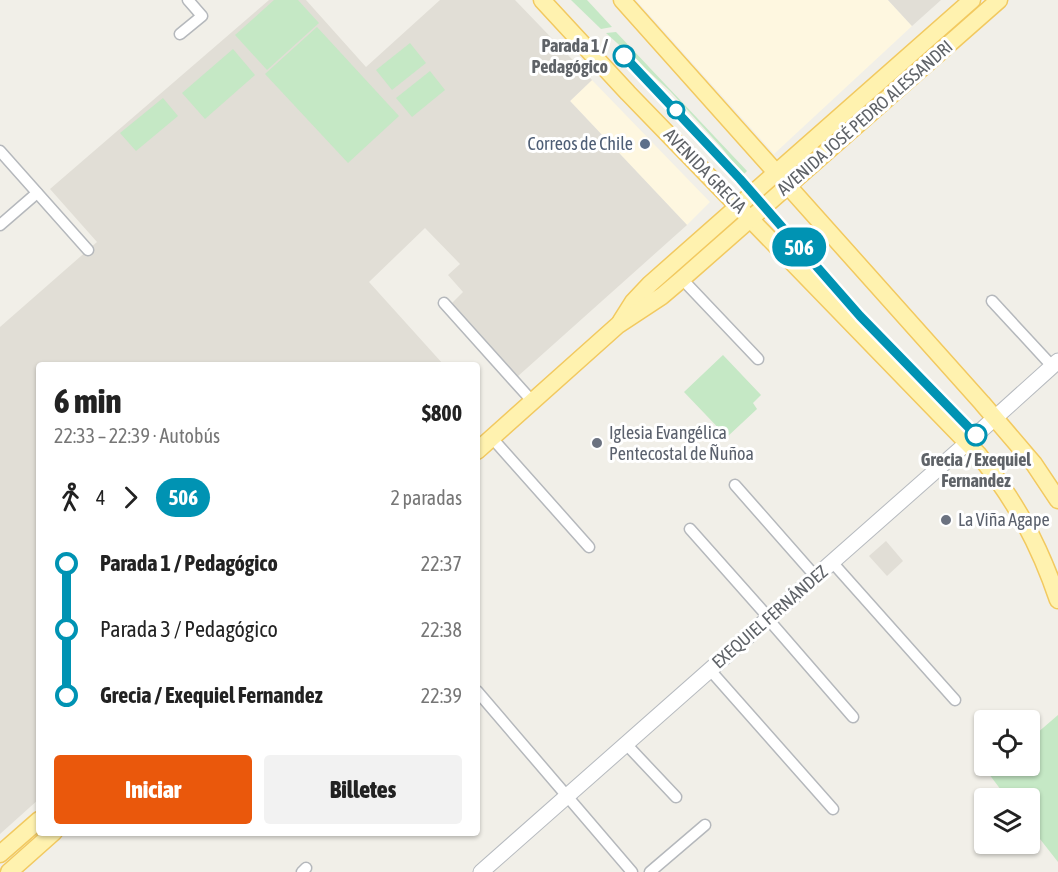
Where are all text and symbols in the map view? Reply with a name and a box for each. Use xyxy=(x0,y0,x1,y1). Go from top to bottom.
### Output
place label: Parada 1 / Pedagógico xyxy=(532,35,609,77)
street label: AVENIDA JOSÉ PEDRO ALESSANDRI xyxy=(773,36,957,200)
marker: Parada 1 / Pedagógico xyxy=(613,45,635,67)
unlabelled marker xyxy=(667,101,685,119)
street label: AVENIDA GRECIA xyxy=(660,124,751,217)
place label: Correos de Chile xyxy=(528,133,633,154)
marker: Correos de Chile xyxy=(638,137,652,151)
line badge: 506 xyxy=(764,228,834,266)
text: 506 xyxy=(784,235,814,259)
text: 6 min xyxy=(54,382,121,420)
text: $800 xyxy=(422,400,462,426)
place label: Iglesia Evangélica Pentecostal de Ñuñoa xyxy=(609,422,754,464)
text: 22:33 – 22:39 · Autobús xyxy=(54,424,220,447)
marker: Grecia / Exequiel Fernandez xyxy=(965,424,987,446)
marker: Iglesia Evangélica Pentecostal de Ñuñoa xyxy=(590,436,604,450)
place label: Grecia / Exequiel Fernandez xyxy=(921,449,1031,491)
icon: walk xyxy=(54,481,87,514)
icon: forward xyxy=(114,481,147,514)
text: 506 xyxy=(168,485,198,509)
text: 4 xyxy=(96,486,105,509)
text: 2 paradas xyxy=(390,486,462,509)
place label: La Viña Agape xyxy=(958,509,1050,530)
marker: La Viña Agape xyxy=(939,513,953,527)
text: Parada 1 / Pedagógico xyxy=(100,550,278,576)
text: 22:37 xyxy=(421,552,462,575)
street label: EXEQUIEL FERNÁNDEZ xyxy=(708,561,832,672)
text: Parada 3 / Pedagógico xyxy=(100,616,278,642)
text: 22:38 xyxy=(421,618,462,641)
text: Grecia / Exequiel Fernandez xyxy=(100,682,323,708)
text: 22:39 xyxy=(421,684,462,707)
map controls xyxy=(974,710,1040,854)
button: locate xyxy=(974,710,1040,776)
button: Iniciar xyxy=(54,755,252,824)
button: Billetes xyxy=(264,755,462,824)
button: layers xyxy=(974,788,1040,854)

